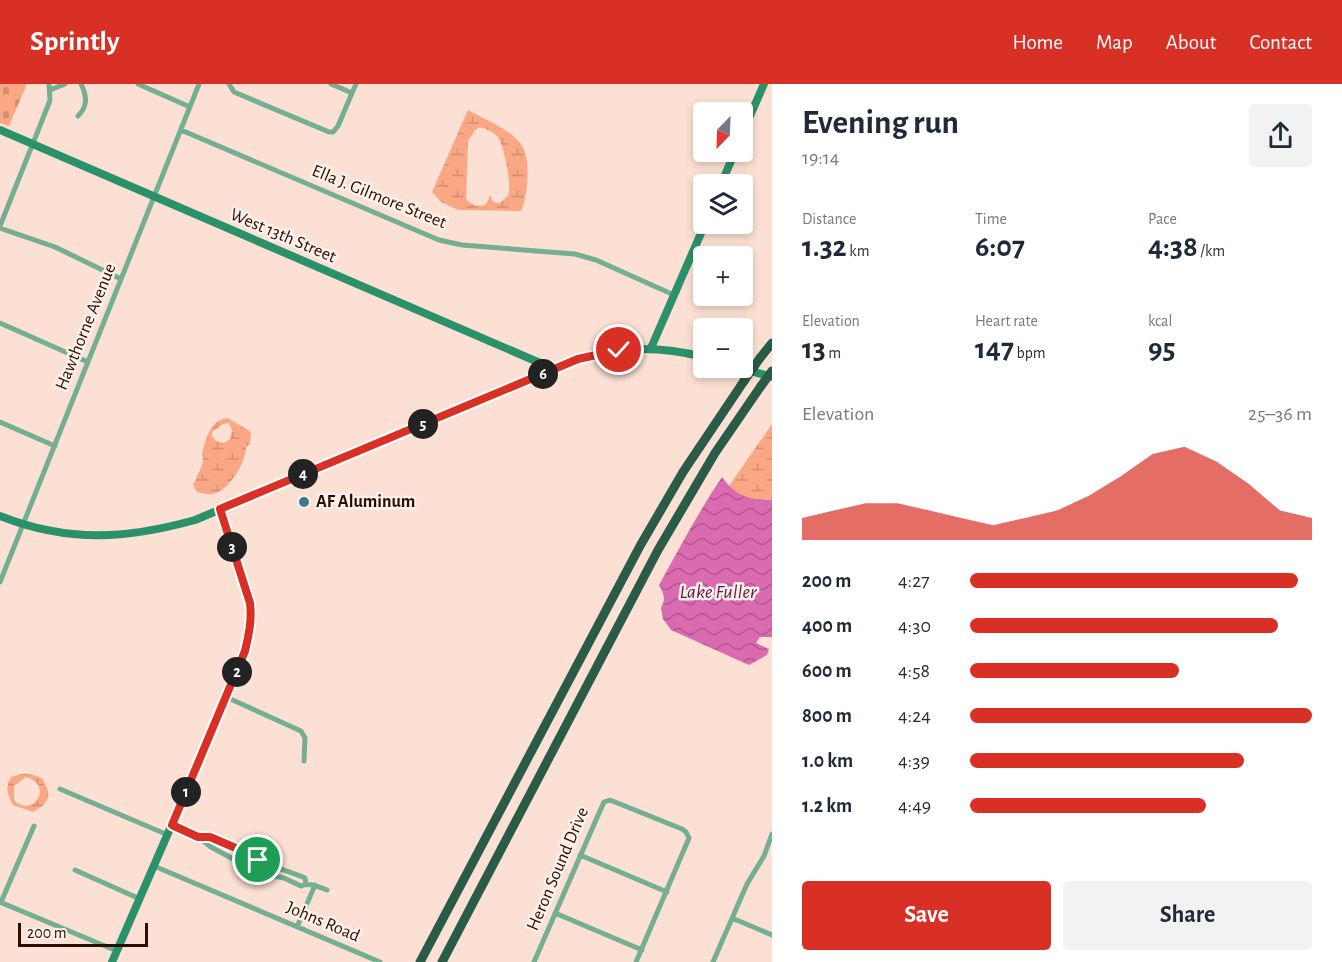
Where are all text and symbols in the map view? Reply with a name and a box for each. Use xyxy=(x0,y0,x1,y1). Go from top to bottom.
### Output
text: Sprintly xyxy=(30,28,120,56)
text: Home xyxy=(1012,32,1063,53)
text: Map xyxy=(1096,32,1133,53)
text: About xyxy=(1166,32,1216,53)
text: Contact xyxy=(1249,32,1312,53)
north arrow xyxy=(693,102,753,162)
map controls xyxy=(693,102,753,378)
button: share xyxy=(1249,104,1312,167)
text: Evening run xyxy=(802,107,959,140)
text: 19:14 xyxy=(802,148,839,168)
street label: Ella J. Gilmore Street xyxy=(309,162,449,232)
button: layers xyxy=(693,174,753,234)
street label: West 13th Street xyxy=(227,206,339,266)
text: Distance xyxy=(802,211,856,227)
text: Time xyxy=(975,211,1007,227)
text: Pace xyxy=(1148,211,1177,227)
text: 1.32 xyxy=(802,232,847,262)
text: 6:07 xyxy=(975,232,1025,262)
text: 4:38 xyxy=(1148,232,1198,262)
text: km xyxy=(847,243,869,259)
text: /km xyxy=(1198,243,1225,259)
button: + xyxy=(693,246,753,306)
street label: Hawthorne Avenue xyxy=(52,261,120,393)
text: Elevation xyxy=(802,313,860,329)
text: Heart rate xyxy=(975,313,1038,329)
text: kcal xyxy=(1148,313,1172,329)
button: − xyxy=(693,318,753,378)
pin xyxy=(593,324,644,375)
icon: check xyxy=(602,333,635,366)
text: 13 xyxy=(802,334,826,364)
text: 147 xyxy=(975,334,1014,364)
text: 95 xyxy=(1148,334,1175,364)
text: m xyxy=(826,345,841,361)
text: bpm xyxy=(1014,345,1046,361)
pin: 6 xyxy=(528,359,558,389)
text: 6 xyxy=(539,366,547,382)
text: Elevation xyxy=(802,404,874,424)
text: 25–36 m xyxy=(1248,404,1312,424)
pin: 5 xyxy=(408,409,438,439)
text: 5 xyxy=(420,416,426,432)
pin: 4 xyxy=(288,459,318,489)
text: 4 xyxy=(299,466,307,482)
place label: AF Aluminum xyxy=(316,493,415,511)
marker: AF Aluminum xyxy=(297,495,311,509)
pin: 3 xyxy=(217,532,247,562)
text: 3 xyxy=(229,539,235,555)
text: 200 m xyxy=(802,571,851,591)
text: 4:27 xyxy=(898,571,930,591)
water label: Lake Fuller xyxy=(679,582,757,602)
text: 400 m xyxy=(802,616,852,636)
text: 4:30 xyxy=(898,616,931,636)
pin: 2 xyxy=(222,657,252,687)
text: 600 m xyxy=(802,661,852,681)
text: 4:58 xyxy=(898,661,930,681)
text: 2 xyxy=(233,664,241,680)
text: 800 m xyxy=(802,706,852,726)
text: 4:24 xyxy=(898,706,931,726)
text: 1.0 km xyxy=(802,751,853,771)
text: 4:39 xyxy=(898,751,930,771)
pin: 1 xyxy=(171,777,201,807)
text: 1 xyxy=(183,784,189,800)
text: 1.2 km xyxy=(802,796,852,816)
text: 4:49 xyxy=(898,796,931,816)
street label: Heron Sound Drive xyxy=(524,805,592,933)
pin xyxy=(232,834,283,885)
icon: arrive xyxy=(241,843,274,876)
button: Save xyxy=(802,881,1051,950)
button: Share xyxy=(1063,881,1312,950)
street label: Johns Road xyxy=(284,898,362,946)
scale bar xyxy=(18,920,148,948)
text: 200 m xyxy=(27,925,67,941)

